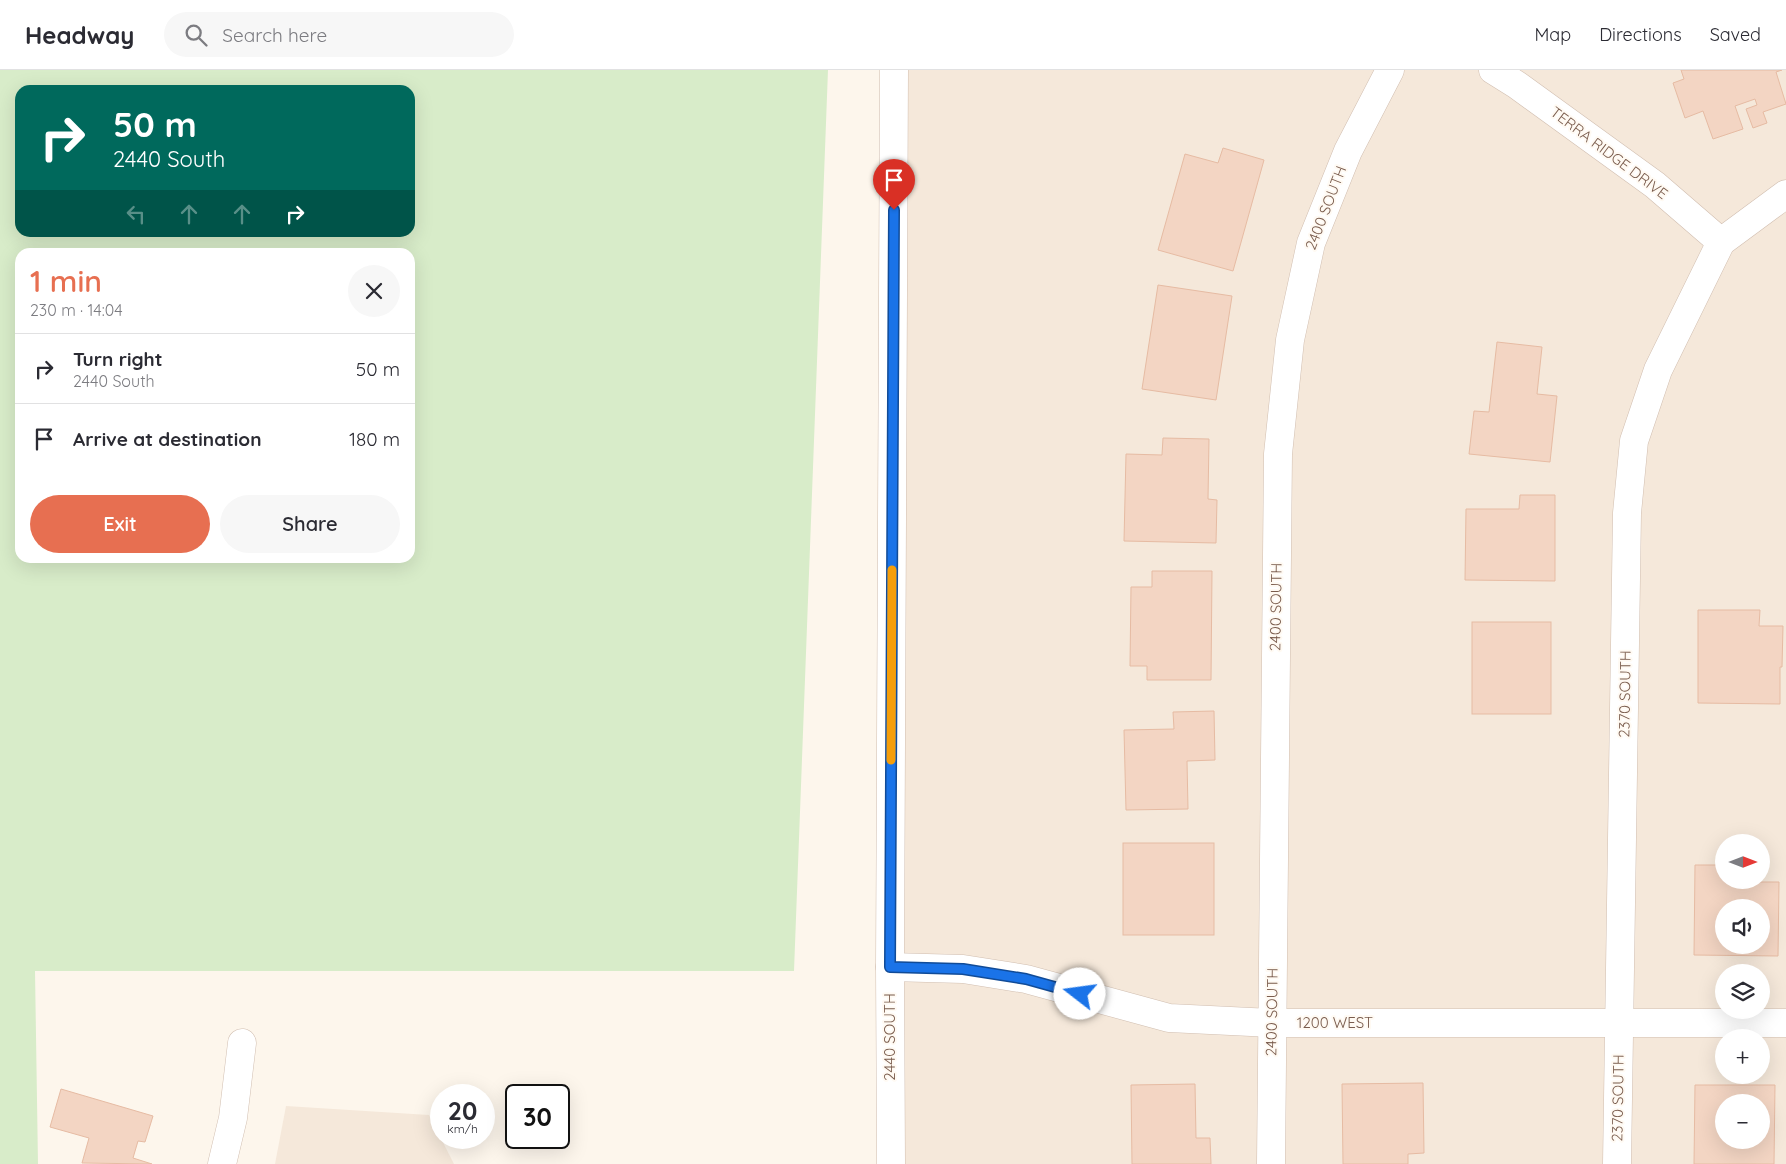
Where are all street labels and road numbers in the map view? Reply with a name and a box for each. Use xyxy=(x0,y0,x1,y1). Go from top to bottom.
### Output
street label: TERRA RIDGE DRIVE xyxy=(1547,102,1672,203)
street label: 2400 SOUTH xyxy=(1301,163,1350,252)
street label: 2400 SOUTH xyxy=(1265,563,1286,651)
street label: 2370 SOUTH xyxy=(1614,650,1635,738)
street label: 2400 SOUTH xyxy=(1261,968,1282,1056)
street label: 2440 SOUTH xyxy=(880,993,899,1081)
street label: 1200 WEST xyxy=(1297,1013,1373,1032)
street label: 2370 SOUTH xyxy=(1607,1054,1628,1142)

